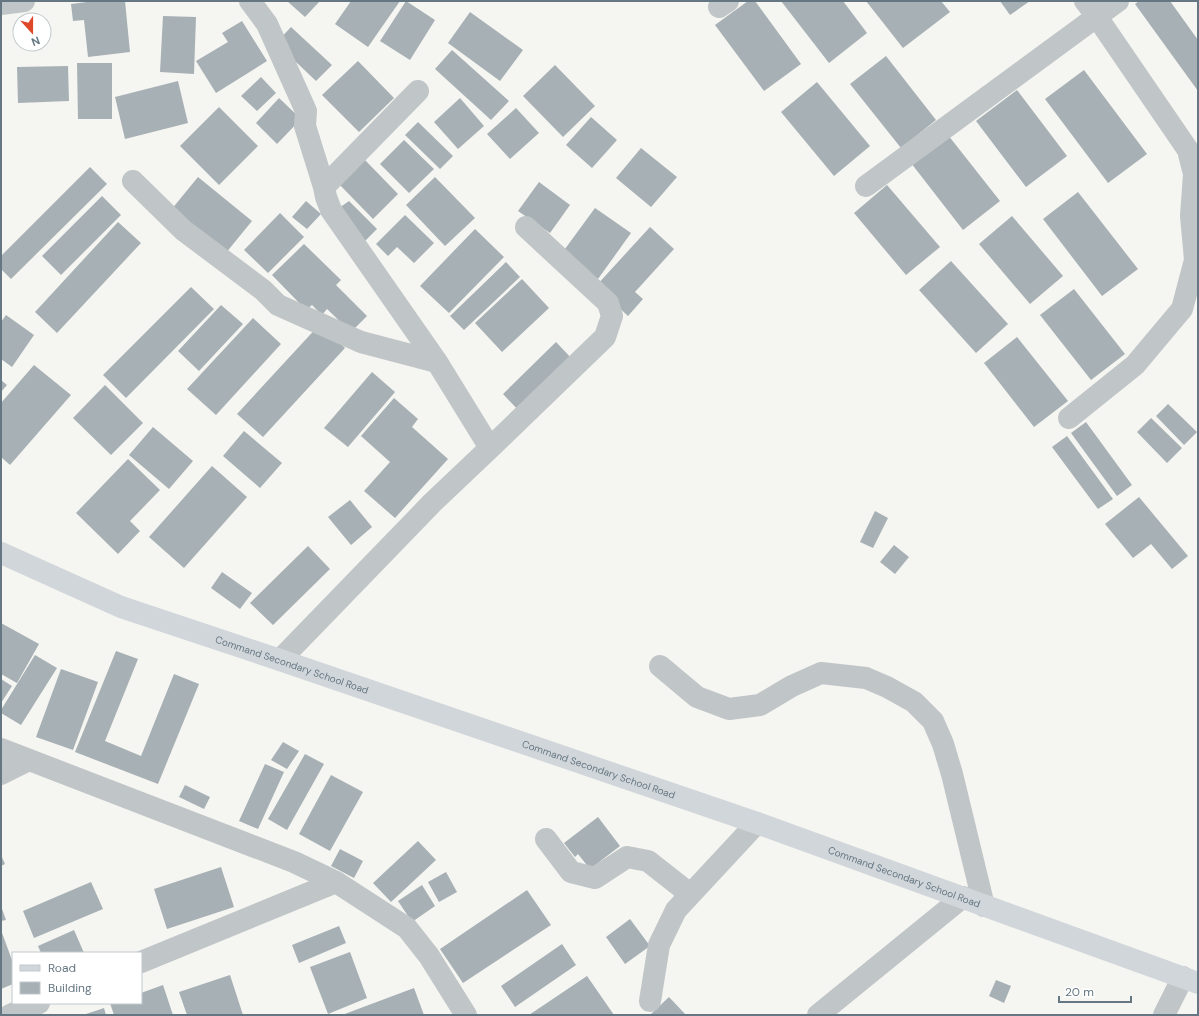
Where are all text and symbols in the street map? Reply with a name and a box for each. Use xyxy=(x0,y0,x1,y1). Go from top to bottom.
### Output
north arrow xyxy=(12,12,52,52)
text: N xyxy=(29,33,42,49)
street label: Command Secondary School Road xyxy=(214,632,370,696)
street label: Command Secondary School Road xyxy=(520,737,677,801)
street label: Command Secondary School Road xyxy=(826,843,982,910)
legend xyxy=(12,952,142,1004)
text: Road xyxy=(48,960,76,976)
scale bar xyxy=(1059,978,1131,1004)
text: Building xyxy=(48,980,92,996)
text: 20 m xyxy=(1065,984,1094,1000)

